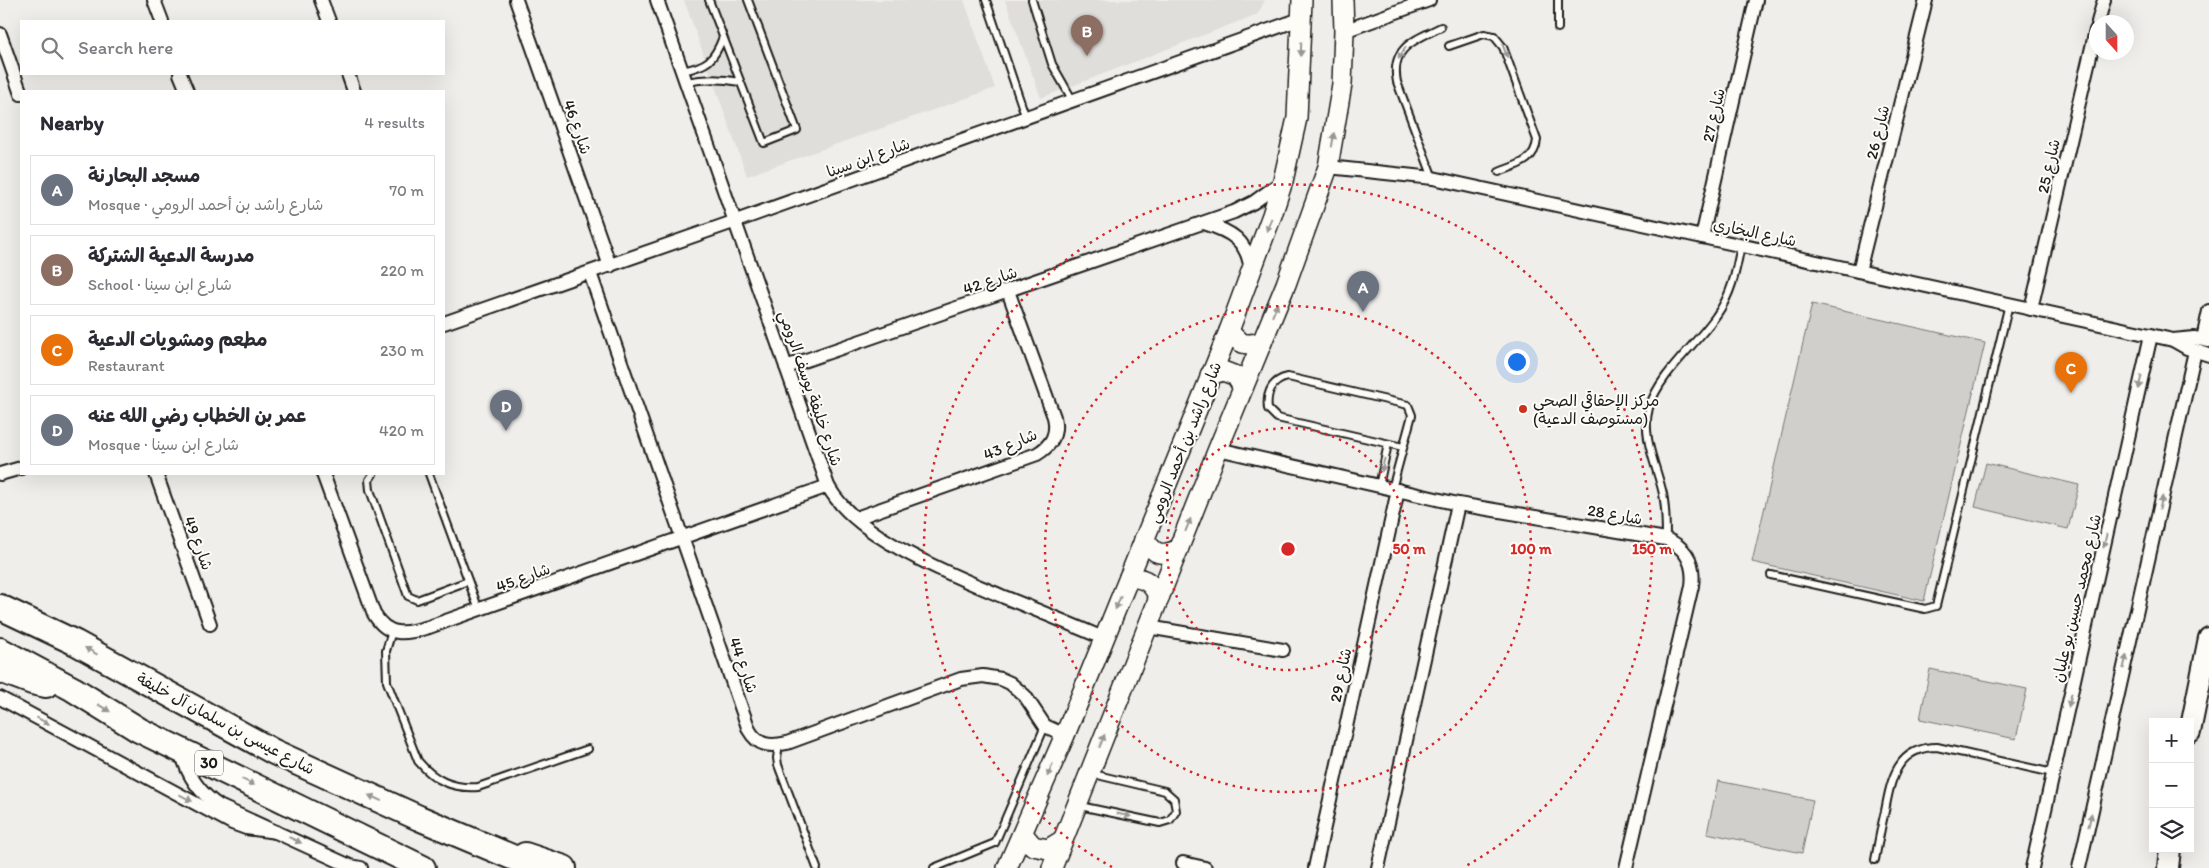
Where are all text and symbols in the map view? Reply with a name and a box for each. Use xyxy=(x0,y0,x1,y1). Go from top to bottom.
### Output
pin: B xyxy=(1071,15,1103,56)
north arrow xyxy=(2089,15,2134,60)
search box xyxy=(20,20,445,75)
icon: search xyxy=(38,34,66,62)
text: Search here xyxy=(78,36,173,59)
one-way arrow xyxy=(1297,41,1305,57)
one-way arrow xyxy=(1501,44,1509,59)
one-way arrow xyxy=(1397,47,1406,60)
street label: شارع 27 xyxy=(1698,86,1731,144)
street label: شارع 46 xyxy=(557,97,596,158)
street label: شارع 26 xyxy=(1862,103,1895,162)
text: Nearby xyxy=(40,110,104,135)
text: 4 results xyxy=(364,113,425,132)
one-way arrow xyxy=(1330,131,1338,147)
street label: شارع ابن سينا xyxy=(824,134,913,183)
street label: شارع 25 xyxy=(2033,137,2066,196)
text: مسجد البحارنة xyxy=(88,164,200,187)
text: A xyxy=(52,181,62,200)
text: 70 m xyxy=(389,181,424,200)
text: Mosque · شارع راشد بن أحمد الرومي xyxy=(88,195,323,214)
street label: شارع البخاري xyxy=(1711,214,1798,253)
one-way arrow xyxy=(1265,217,1272,232)
text: مدرسة الدعية الشتركة xyxy=(88,244,254,267)
text: B xyxy=(52,261,62,280)
text: 220 m xyxy=(380,261,424,280)
street label: شارع 42 xyxy=(960,262,1021,301)
pin: A xyxy=(1347,271,1379,312)
text: School · شارع ابن سينا xyxy=(88,275,232,294)
one-way arrow xyxy=(1272,303,1280,317)
street label: شارع خليفة يوسف الرومي xyxy=(770,308,846,470)
text: مطعم ومشويات الدعية xyxy=(88,328,268,351)
text: C xyxy=(52,341,62,360)
text: 230 m xyxy=(380,341,424,360)
your location xyxy=(1504,349,1530,375)
pin: C xyxy=(2055,352,2087,393)
text: Restaurant xyxy=(88,356,165,375)
street label: شارع راشد بن أحمد الرومي xyxy=(1143,359,1230,527)
one-way arrow xyxy=(2136,375,2144,390)
pin: D xyxy=(490,390,522,431)
place label: مركز الإحقاقي الصحي (مستوصف الدعية) xyxy=(1533,390,1659,429)
marker: مركز الإحقاقي الصحي (مستوصف الدعية) xyxy=(1517,403,1529,415)
text: عمر بن الخطاب رضي الله عنه xyxy=(88,404,306,427)
text: D xyxy=(52,421,62,440)
text: 420 m xyxy=(379,421,424,440)
street label: شارع 43 xyxy=(980,425,1041,466)
text: Mosque · شارع ابن سينا xyxy=(88,435,239,454)
one-way arrow xyxy=(1379,457,1387,472)
one-way arrow xyxy=(2157,496,2165,511)
street label: شارع 28 xyxy=(1586,500,1644,531)
street label: شارع محمد حسين بو عليان xyxy=(2048,512,2107,685)
street label: شارع 49 xyxy=(178,514,217,574)
one-way arrow xyxy=(1184,518,1192,532)
one-way arrow xyxy=(2101,533,2109,548)
centre of rings xyxy=(1279,540,1297,558)
text: 50 m xyxy=(1392,540,1426,558)
text: 100 m xyxy=(1510,540,1552,558)
text: 150 m xyxy=(1632,540,1672,558)
street label: شارع 45 xyxy=(493,559,554,598)
one-way arrow xyxy=(1113,596,1121,610)
street label: شارع 44 xyxy=(723,635,762,696)
street label: شارع 29 xyxy=(1325,646,1357,704)
one-way arrow xyxy=(83,647,98,655)
one-way arrow xyxy=(2121,654,2129,669)
street label: شارع عيسى بن سلمان آل خليفة xyxy=(133,668,318,780)
one-way arrow xyxy=(2066,692,2074,707)
one-way arrow xyxy=(97,703,110,713)
one-way arrow xyxy=(36,717,50,725)
map controls xyxy=(2149,718,2194,853)
button: + xyxy=(2149,718,2194,763)
one-way arrow xyxy=(1098,734,1106,748)
road number: 30 xyxy=(195,750,223,776)
one-way arrow xyxy=(1046,763,1054,777)
button: − xyxy=(2149,763,2194,808)
one-way arrow xyxy=(241,778,255,786)
one-way arrow xyxy=(368,793,382,801)
one-way arrow xyxy=(179,794,193,802)
button: layers xyxy=(2149,808,2194,853)
one-way arrow xyxy=(1116,811,1131,819)
one-way arrow xyxy=(2086,813,2094,828)
one-way arrow xyxy=(288,837,302,845)

